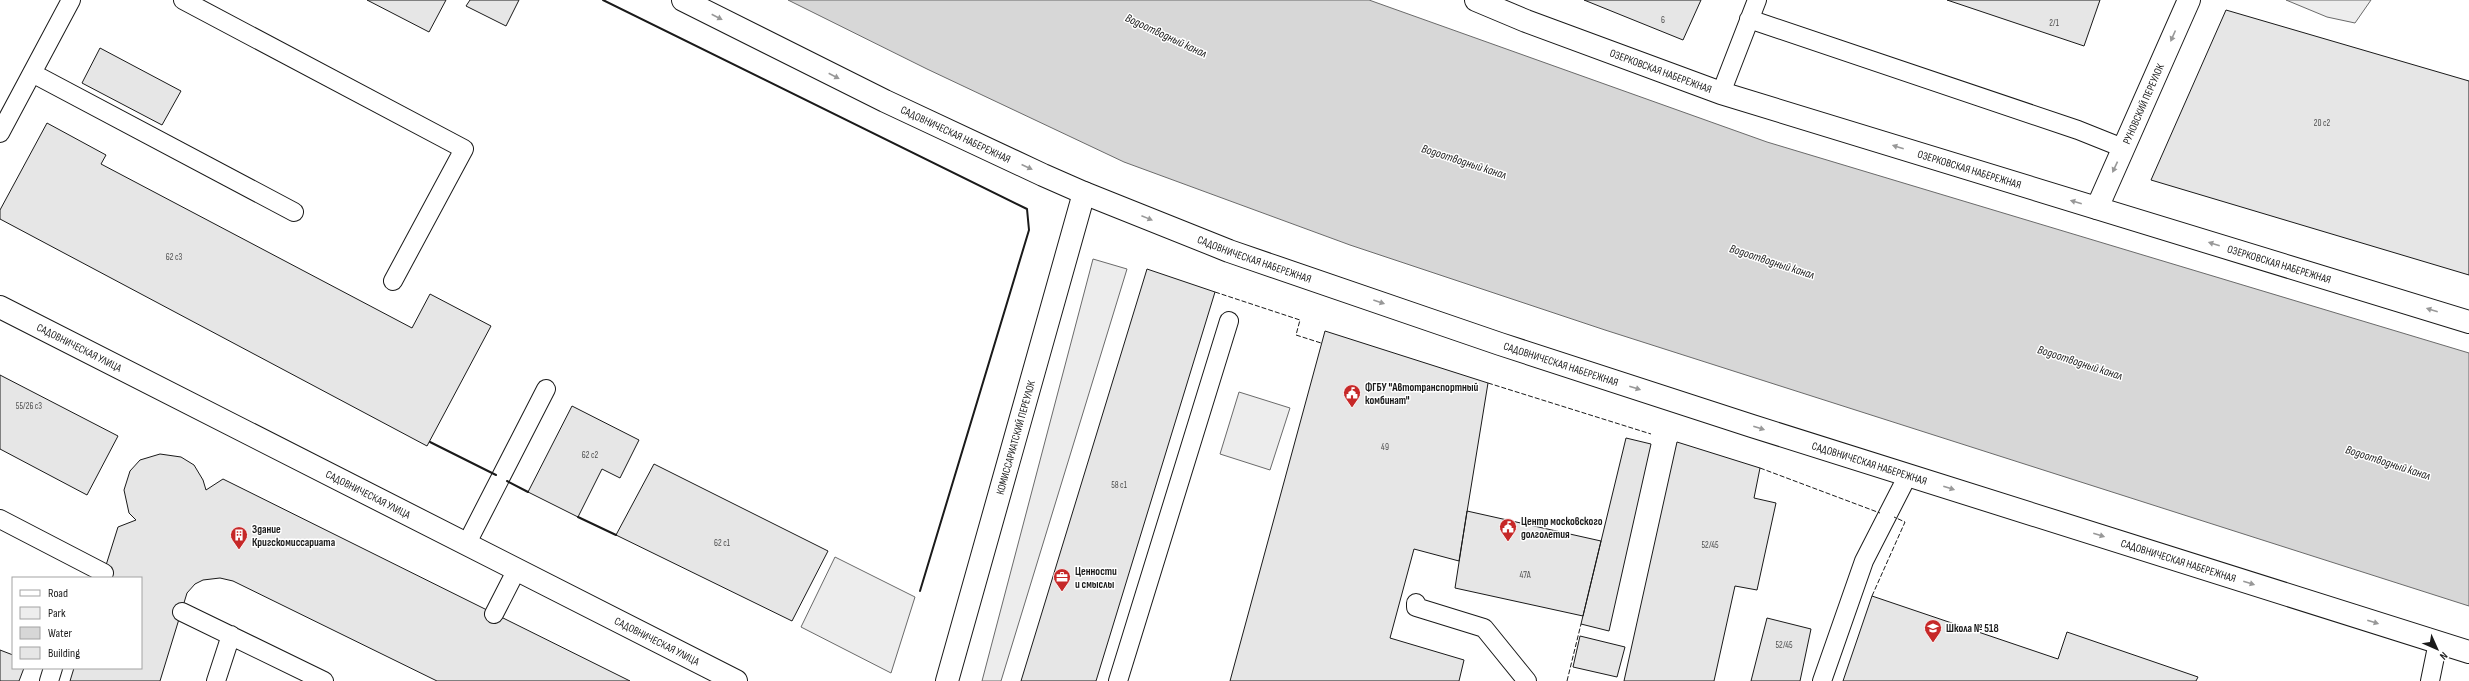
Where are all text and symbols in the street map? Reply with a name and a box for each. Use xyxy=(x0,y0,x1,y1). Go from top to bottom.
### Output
water label: Водоотводный канал xyxy=(1123,11,1209,61)
one-way arrow xyxy=(712,14,723,21)
house number: 6 xyxy=(1661,15,1665,26)
house number: 2/1 xyxy=(2049,18,2060,29)
one-way arrow xyxy=(2170,30,2176,41)
street label: ОЗЕРКОВСКАЯ НАБЕРЕЖНАЯ xyxy=(1608,46,1714,96)
street label: РУНОВСКИЙ ПЕРЕУЛОК xyxy=(2120,61,2167,146)
one-way arrow xyxy=(828,73,839,79)
street label: САДОВНИЧЕСКАЯ НАБЕРЕЖНАЯ xyxy=(899,103,1013,166)
house number: 20 с2 xyxy=(2314,118,2331,129)
water label: Водоотводный канал xyxy=(1420,141,1508,183)
one-way arrow xyxy=(1892,144,1904,150)
street label: ОЗЕРКОВСКАЯ НАБЕРЕЖНАЯ xyxy=(1916,147,2023,191)
one-way arrow xyxy=(2111,162,2117,174)
one-way arrow xyxy=(1021,164,1033,170)
one-way arrow xyxy=(2070,198,2082,204)
one-way arrow xyxy=(1141,216,1153,222)
street label: САДОВНИЧЕСКАЯ НАБЕРЕЖНАЯ xyxy=(1196,233,1313,285)
one-way arrow xyxy=(2207,240,2219,246)
water label: Водоотводный канал xyxy=(1728,241,1816,283)
street label: ОЗЕРКОВСКАЯ НАБЕРЕЖНАЯ xyxy=(2226,242,2333,286)
house number: 62 с3 xyxy=(166,252,182,263)
one-way arrow xyxy=(1373,299,1385,305)
one-way arrow xyxy=(2425,307,2437,313)
street label: САДОВНИЧЕСКАЯ УЛИЦА xyxy=(35,320,124,374)
street label: САДОВНИЧЕСКАЯ НАБЕРЕЖНАЯ xyxy=(1502,339,1620,389)
water label: Водоотводный канал xyxy=(2036,342,2124,384)
street label: КОМИССАРИАТСКИЙ ПЕРЕУЛОК xyxy=(993,379,1038,496)
place label: ФГБУ "Автотранспортный комбинат" xyxy=(1365,381,1479,407)
public building icon: ФГБУ "Автотранспортный комбинат" xyxy=(1342,383,1362,408)
one-way arrow xyxy=(1629,385,1641,391)
house number: 55/26 с3 xyxy=(16,401,42,412)
one-way arrow xyxy=(1753,425,1765,431)
street label: САДОВНИЧЕСКАЯ НАБЕРЕЖНАЯ xyxy=(1810,439,1929,487)
house number: 49 xyxy=(1381,442,1389,453)
water label: Водоотводный канал xyxy=(2344,442,2432,484)
house number: 62 с2 xyxy=(582,450,599,461)
street label: САДОВНИЧЕСКАЯ УЛИЦА xyxy=(324,467,413,521)
house number: 58 с1 xyxy=(1111,480,1128,491)
one-way arrow xyxy=(1944,485,1956,491)
place label: Центр московского долголетия xyxy=(1521,515,1603,541)
public building icon: Центр московского долголетия xyxy=(1498,517,1518,542)
place label: Здание Кригскомиссариата xyxy=(252,523,336,549)
building icon: Здание Кригскомиссариата xyxy=(229,525,249,550)
one-way arrow xyxy=(2093,532,2105,538)
street label: САДОВНИЧЕСКАЯ НАБЕРЕЖНАЯ xyxy=(2119,536,2238,585)
house number: 62 с1 xyxy=(714,538,731,549)
house number: 52/45 xyxy=(1701,540,1719,551)
place label: Ценности и смыслы xyxy=(1075,565,1117,591)
office icon: Ценности и смыслы xyxy=(1052,567,1072,592)
house number: 47А xyxy=(1520,570,1531,581)
legend xyxy=(12,577,142,669)
one-way arrow xyxy=(2244,580,2256,586)
text: Road xyxy=(48,586,68,601)
text: Park xyxy=(48,606,66,621)
street label: САДОВНИЧЕСКАЯ УЛИЦА xyxy=(612,614,702,668)
school or university icon: Школа № 518 xyxy=(1923,618,1943,643)
one-way arrow xyxy=(2368,619,2380,625)
place label: Школа № 518 xyxy=(1946,622,1999,635)
text: Water xyxy=(48,626,72,641)
north arrow xyxy=(2417,629,2457,669)
house number: 52/45 xyxy=(1775,640,1793,651)
text: Building xyxy=(48,646,80,661)
text: N xyxy=(2437,649,2450,662)

